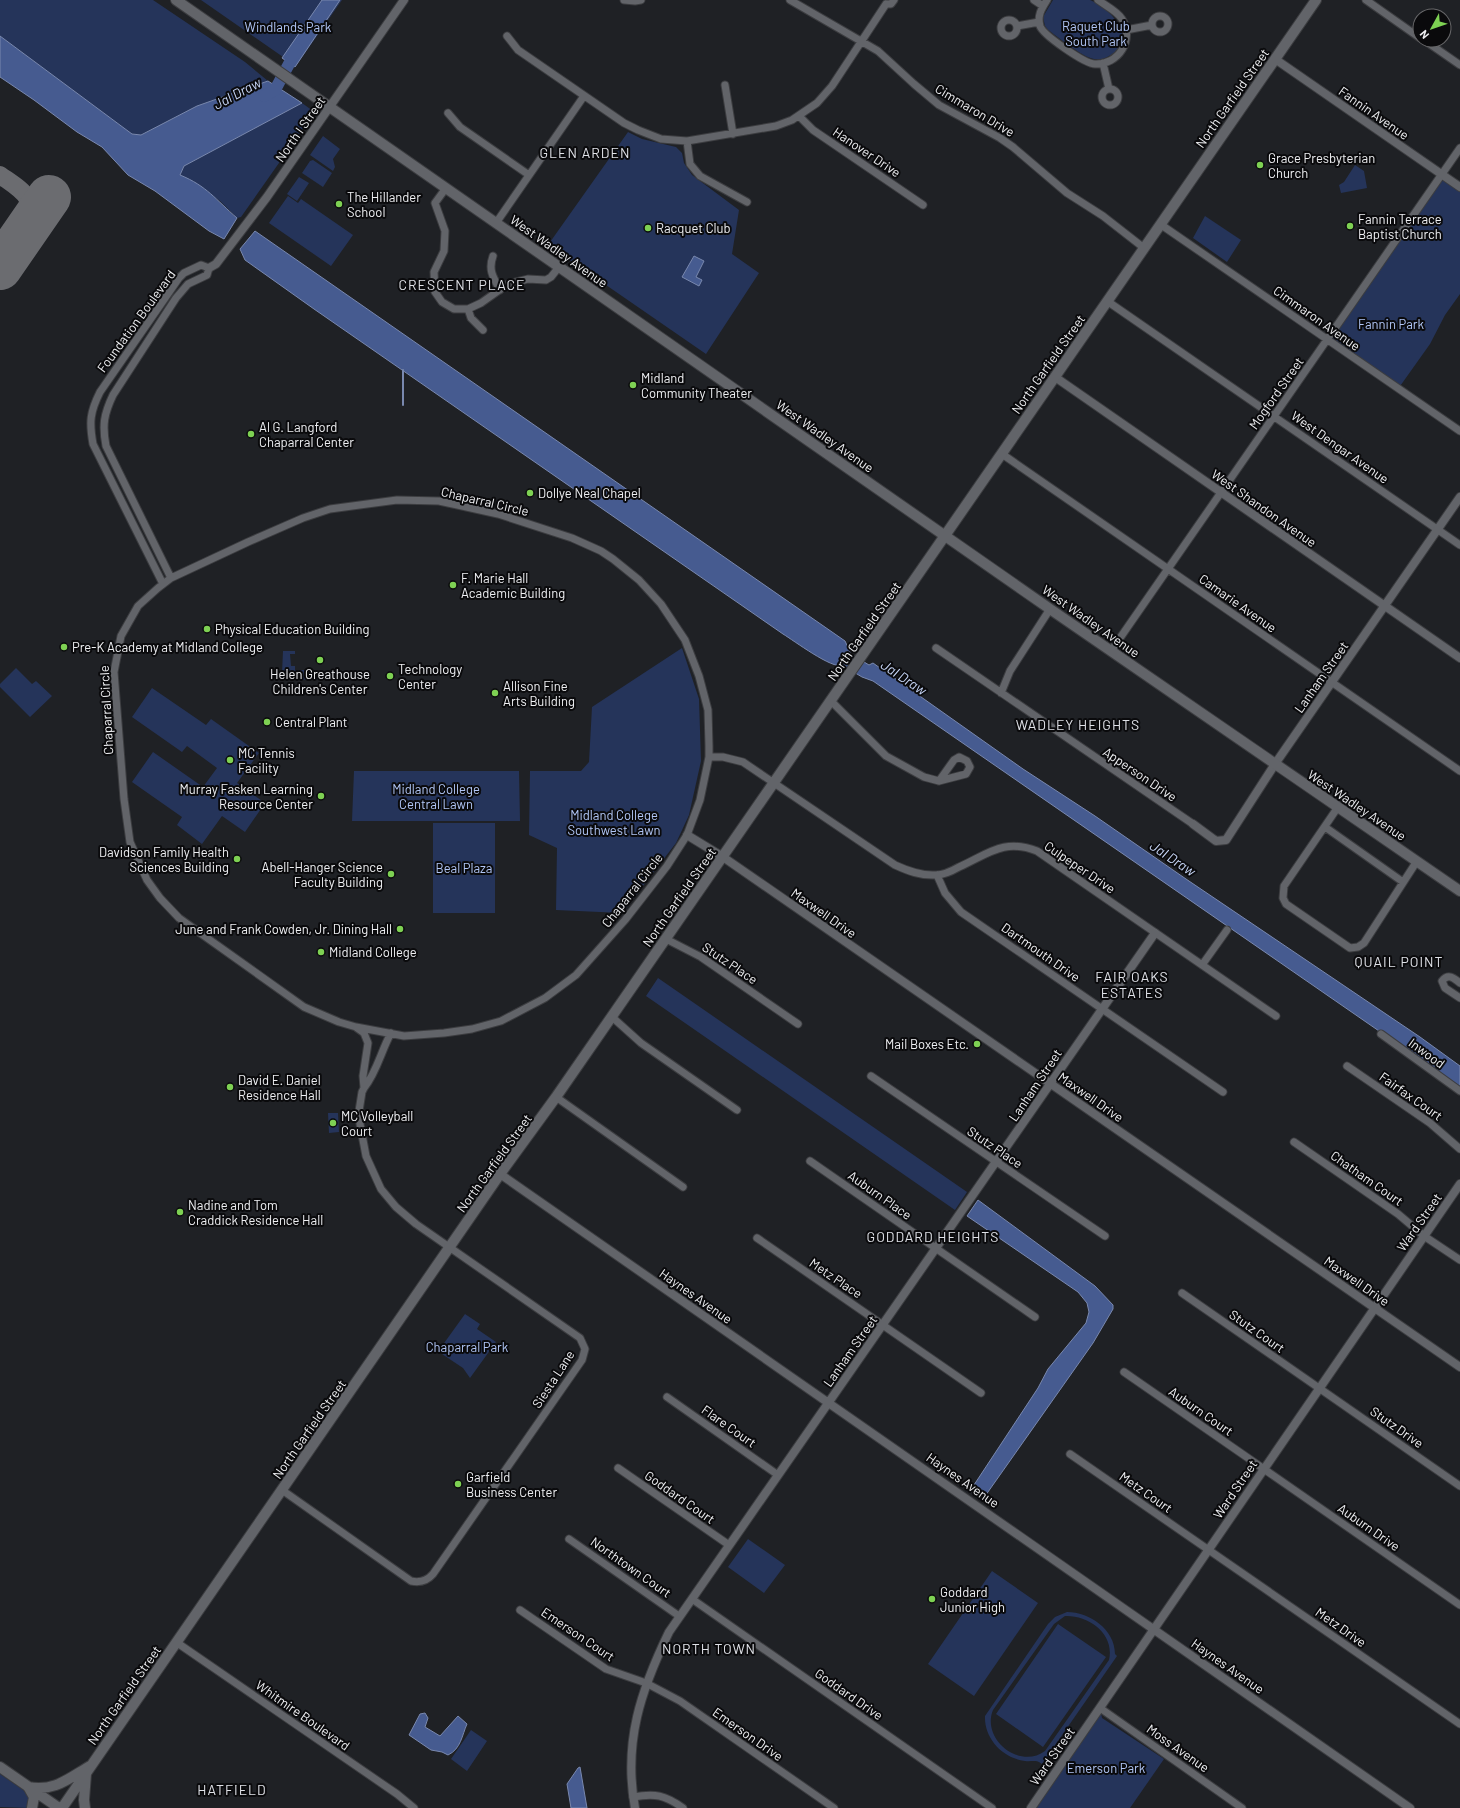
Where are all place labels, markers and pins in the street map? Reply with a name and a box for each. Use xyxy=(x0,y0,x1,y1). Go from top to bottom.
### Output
place label: Grace Presbyterian Church xyxy=(1268,150,1375,181)
marker: Grace Presbyterian Church xyxy=(1255,160,1265,170)
place label: The Hillander School xyxy=(347,189,421,220)
marker: The Hillander School xyxy=(334,199,344,209)
place label: Fannin Terrace Baptist Church xyxy=(1358,211,1442,242)
place label: Racquet Club xyxy=(656,220,731,236)
marker: Fannin Terrace Baptist Church xyxy=(1345,221,1355,231)
marker: Racquet Club xyxy=(643,223,653,233)
place label: Midland Community Theater xyxy=(641,370,752,401)
marker: Midland Community Theater xyxy=(628,380,638,390)
place label: Al G. Langford Chaparral Center xyxy=(259,419,354,450)
marker: Al G. Langford Chaparral Center xyxy=(246,429,256,439)
place label: Dollye Neal Chapel xyxy=(538,485,641,501)
marker: Dollye Neal Chapel xyxy=(525,488,535,498)
place label: F. Marie Hall Academic Building xyxy=(461,570,565,601)
marker: F. Marie Hall Academic Building xyxy=(448,580,458,590)
place label: Physical Education Building xyxy=(215,621,369,637)
marker: Physical Education Building xyxy=(202,624,212,634)
place label: Pre-K Academy at Midland College xyxy=(72,639,263,655)
marker: Pre-K Academy at Midland College xyxy=(59,642,69,652)
marker: Helen Greathouse Children's Center xyxy=(315,655,325,665)
place label: Technology Center xyxy=(398,661,462,692)
place label: Helen Greathouse Children's Center xyxy=(270,666,370,697)
marker: Technology Center xyxy=(385,671,395,681)
place label: Allison Fine Arts Building xyxy=(503,678,575,709)
marker: Allison Fine Arts Building xyxy=(490,688,500,698)
place label: Central Plant xyxy=(275,714,348,730)
marker: Central Plant xyxy=(262,717,272,727)
place label: MC Tennis Facility xyxy=(238,745,295,776)
marker: MC Tennis Facility xyxy=(225,755,235,765)
place label: Murray Fasken Learning Resource Center xyxy=(180,781,313,812)
marker: Murray Fasken Learning Resource Center xyxy=(316,791,326,801)
place label: Davidson Family Health Sciences Building xyxy=(99,844,229,875)
marker: Davidson Family Health Sciences Building xyxy=(232,854,242,864)
place label: Abell-Hanger Science Faculty Building xyxy=(262,859,383,890)
marker: Abell-Hanger Science Faculty Building xyxy=(386,869,396,879)
place label: June and Frank Cowden, Jr. Dining Hall xyxy=(175,921,392,937)
marker: June and Frank Cowden, Jr. Dining Hall xyxy=(395,924,405,934)
place label: Midland College xyxy=(329,944,417,960)
marker: Midland College xyxy=(316,947,326,957)
place label: Mail Boxes Etc. xyxy=(885,1036,969,1052)
marker: Mail Boxes Etc. xyxy=(972,1039,982,1049)
place label: David E. Daniel Residence Hall xyxy=(238,1072,321,1103)
marker: David E. Daniel Residence Hall xyxy=(225,1082,235,1092)
place label: MC Volleyball Court xyxy=(341,1108,413,1139)
marker: MC Volleyball Court xyxy=(328,1118,338,1128)
place label: Nadine and Tom Craddick Residence Hall xyxy=(188,1197,323,1228)
marker: Nadine and Tom Craddick Residence Hall xyxy=(175,1207,185,1217)
place label: Garfield Business Center xyxy=(466,1469,557,1500)
marker: Garfield Business Center xyxy=(453,1479,463,1489)
place label: Goddard Junior High xyxy=(940,1584,1005,1615)
marker: Goddard Junior High xyxy=(927,1594,937,1604)

